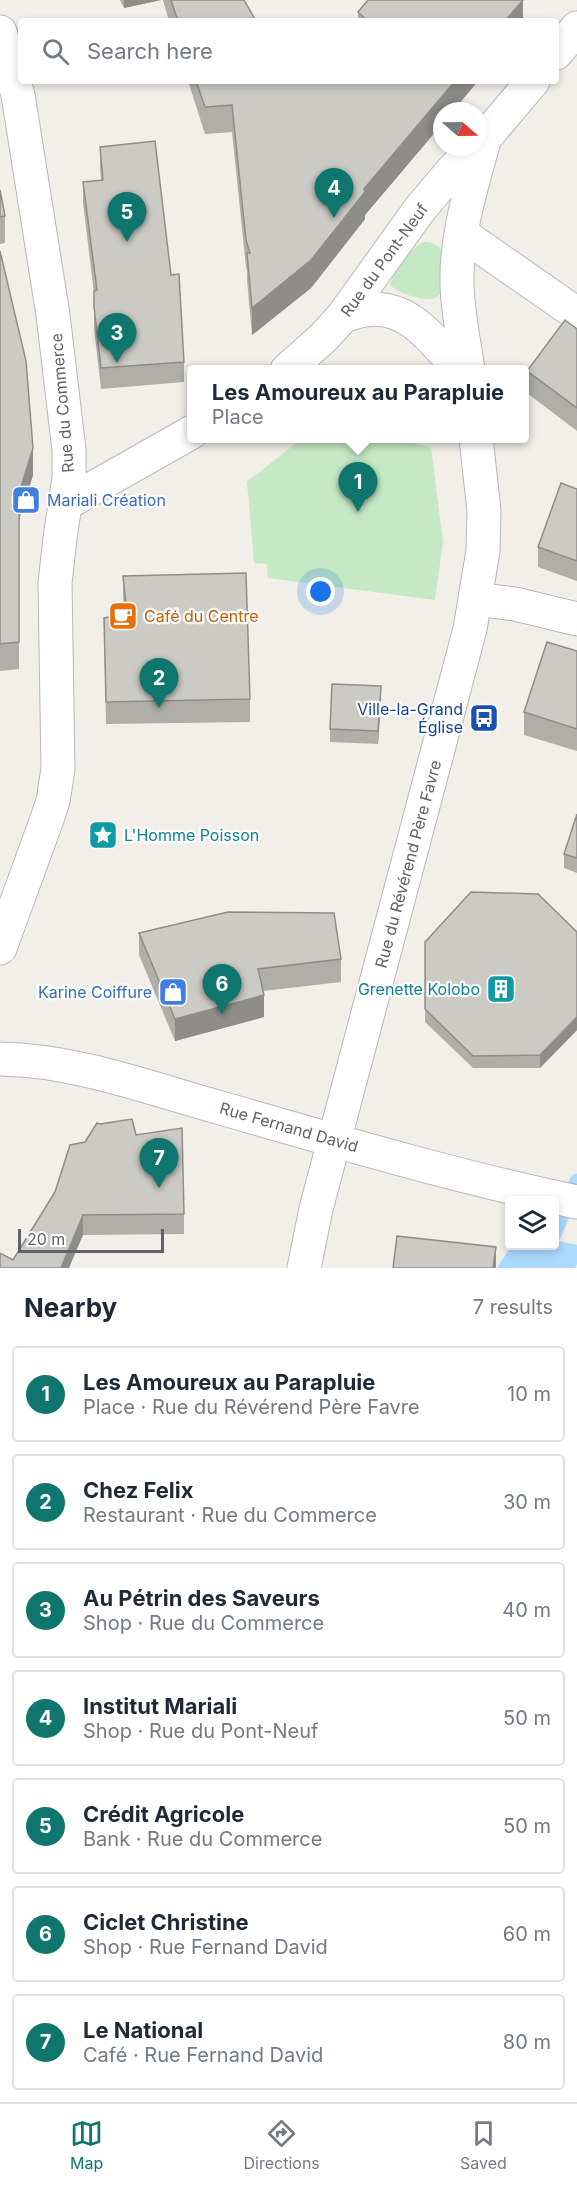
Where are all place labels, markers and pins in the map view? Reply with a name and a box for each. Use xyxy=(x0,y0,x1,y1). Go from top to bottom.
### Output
pin: 4 xyxy=(314,168,354,218)
pin: 5 xyxy=(108,192,146,242)
pin: 3 xyxy=(98,314,136,363)
pin: 1 xyxy=(338,462,378,512)
shop icon: Mariali Création xyxy=(10,484,42,516)
place label: Mariali Création xyxy=(47,490,166,510)
cafe icon: Café du Centre xyxy=(107,600,139,632)
place label: Café du Centre xyxy=(144,606,259,626)
pin: 2 xyxy=(140,658,178,708)
place label: Ville-la-Grand Église xyxy=(357,699,463,737)
bus stop icon: Ville-la-Grand Église xyxy=(468,702,500,734)
place icon: L'Homme Poisson xyxy=(87,819,119,851)
place label: L'Homme Poisson xyxy=(124,825,259,845)
pin: 6 xyxy=(202,964,242,1014)
building icon: Grenette Kolobo xyxy=(485,973,517,1005)
shop icon: Karine Coiffure xyxy=(157,976,189,1008)
place label: Grenette Kolobo xyxy=(358,979,480,999)
place label: Karine Coiffure xyxy=(38,982,152,1002)
pin: 7 xyxy=(140,1138,178,1188)

